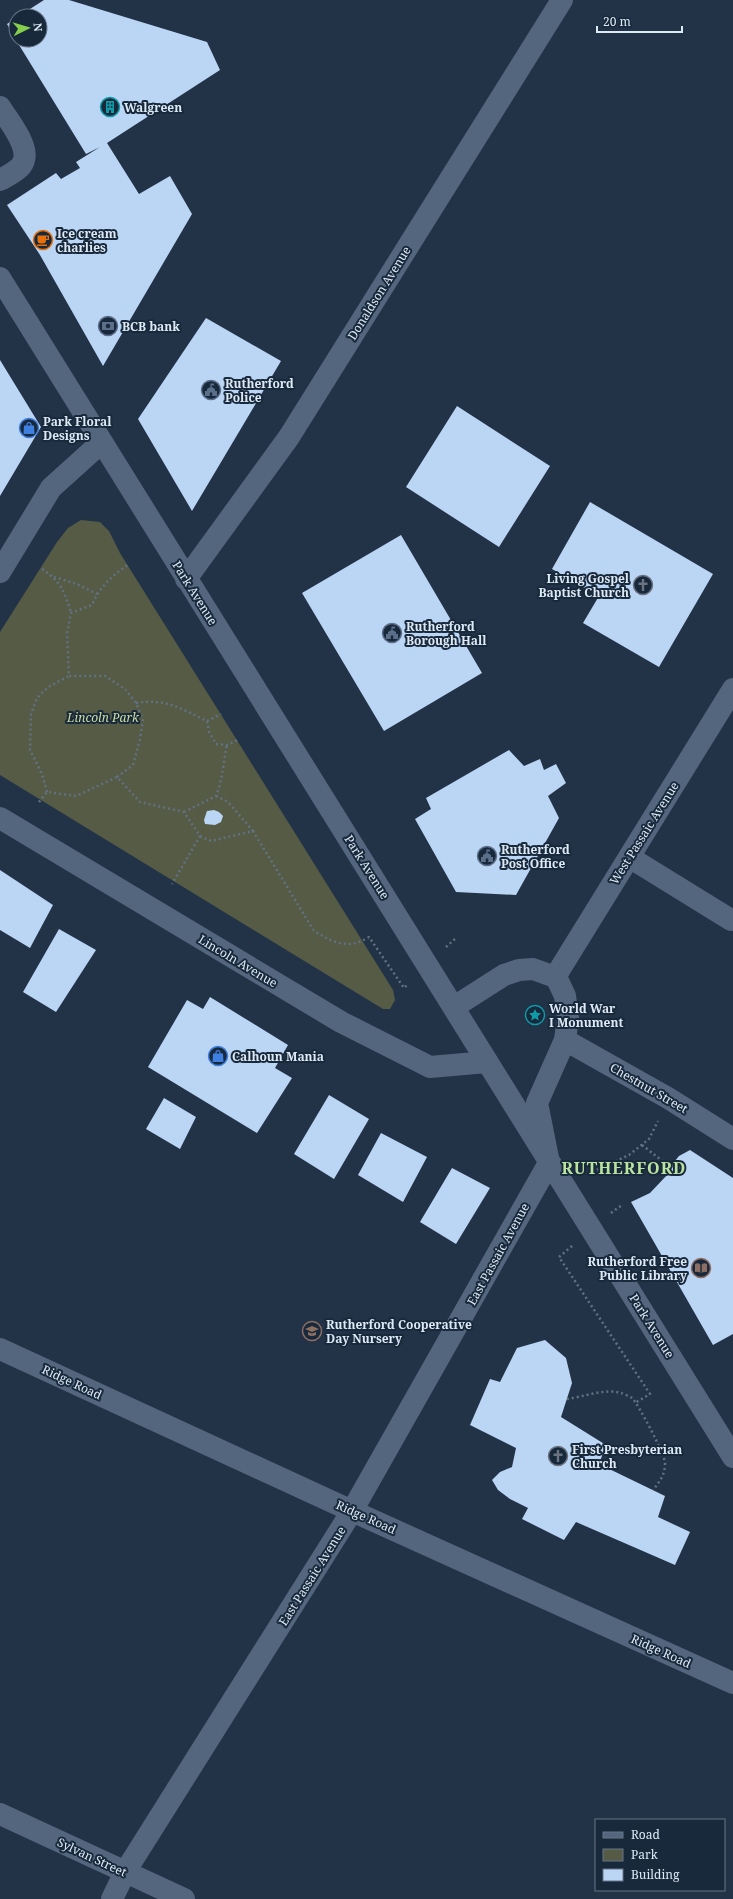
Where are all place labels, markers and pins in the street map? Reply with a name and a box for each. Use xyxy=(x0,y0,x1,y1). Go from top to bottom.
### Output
building icon: Walgreen xyxy=(99,96,121,118)
place label: Walgreen xyxy=(124,99,182,116)
place label: Ice cream charlies xyxy=(57,225,117,256)
cafe icon: Ice cream charlies xyxy=(32,229,54,251)
bank icon: BCB bank xyxy=(97,315,119,337)
place label: BCB bank xyxy=(122,318,180,335)
place label: Rutherford Police xyxy=(225,375,294,406)
public building icon: Rutherford Police xyxy=(200,379,222,401)
place label: Park Floral Designs xyxy=(43,413,112,444)
shop icon: Park Floral Designs xyxy=(18,417,40,439)
place label: Living Gospel Baptist Church xyxy=(539,570,630,601)
church icon: Living Gospel Baptist Church xyxy=(632,574,654,596)
place label: Rutherford Borough Hall xyxy=(406,618,487,649)
public building icon: Rutherford Borough Hall xyxy=(381,622,403,644)
place label: Rutherford Post Office xyxy=(501,841,570,872)
public building icon: Rutherford Post Office xyxy=(476,845,498,867)
place label: World War I Monument xyxy=(549,1000,623,1031)
place icon: World War I Monument xyxy=(524,1004,546,1026)
shop icon: Calhoun Mania xyxy=(207,1045,229,1067)
place label: Calhoun Mania xyxy=(232,1048,324,1065)
place label: Rutherford Free Public Library xyxy=(588,1253,687,1284)
library icon: Rutherford Free Public Library xyxy=(690,1257,712,1279)
place label: Rutherford Cooperative Day Nursery xyxy=(326,1316,472,1347)
school or university icon: Rutherford Cooperative Day Nursery xyxy=(301,1320,323,1342)
place label: First Presbyterian Church xyxy=(572,1441,682,1472)
church icon: First Presbyterian Church xyxy=(547,1445,569,1467)

